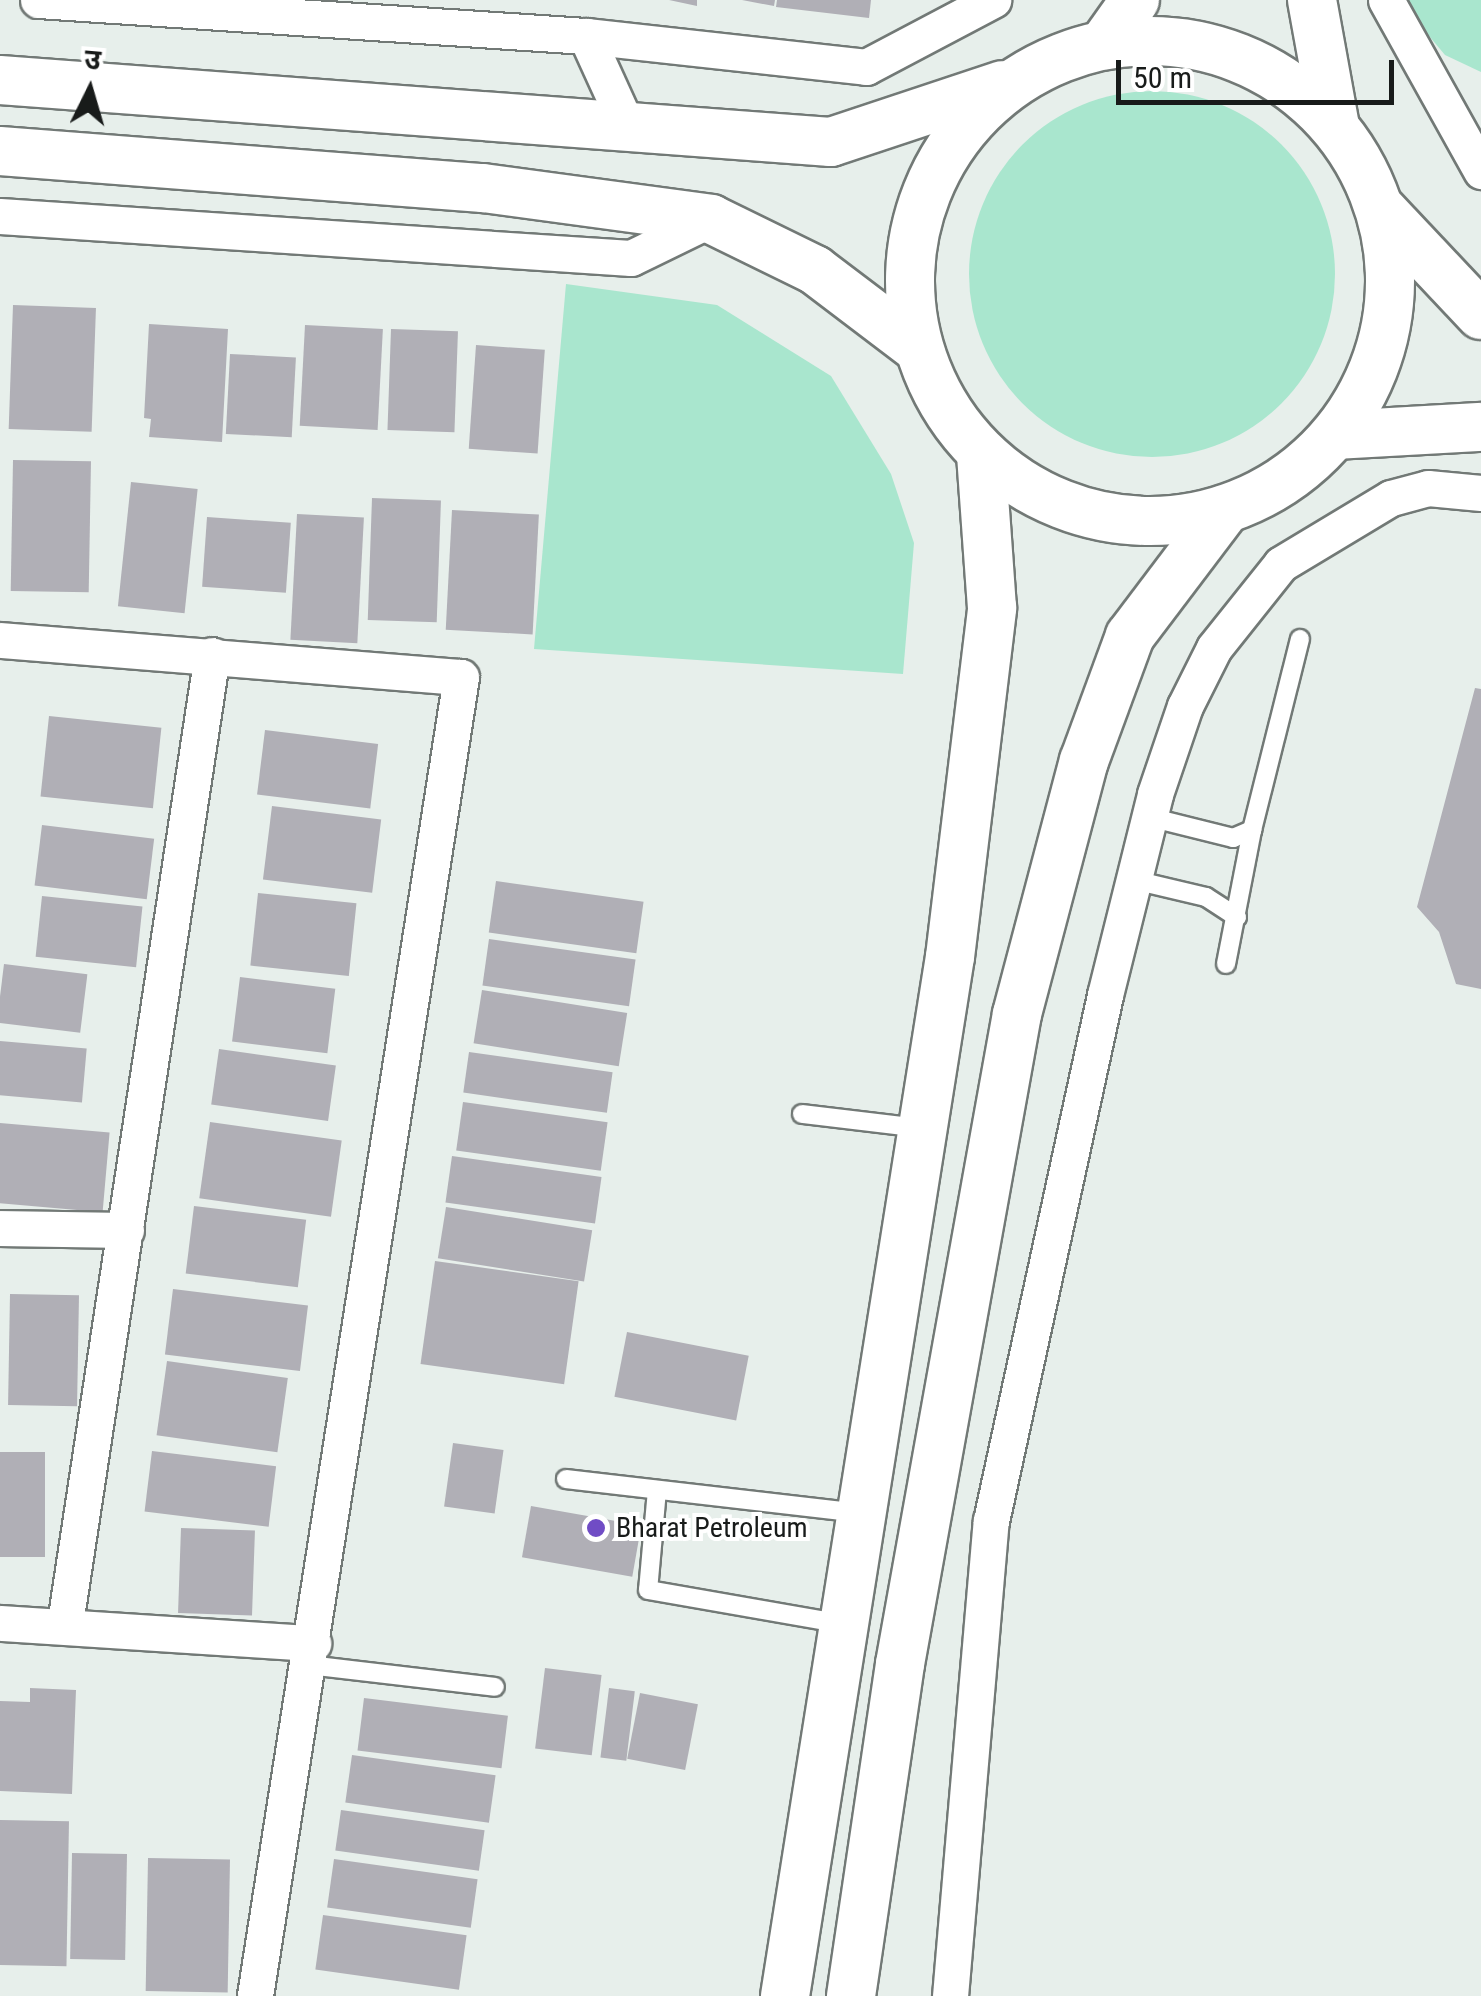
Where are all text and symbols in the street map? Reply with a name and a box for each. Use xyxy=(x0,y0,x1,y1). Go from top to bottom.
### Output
north arrow xyxy=(40,40,140,140)
scale bar xyxy=(1121,40,1398,102)
text: उ xyxy=(83,42,102,77)
text: 50 m xyxy=(1133,60,1192,95)
place label: Bharat Petroleum xyxy=(616,1511,808,1545)
marker: Bharat Petroleum xyxy=(585,1517,607,1539)

